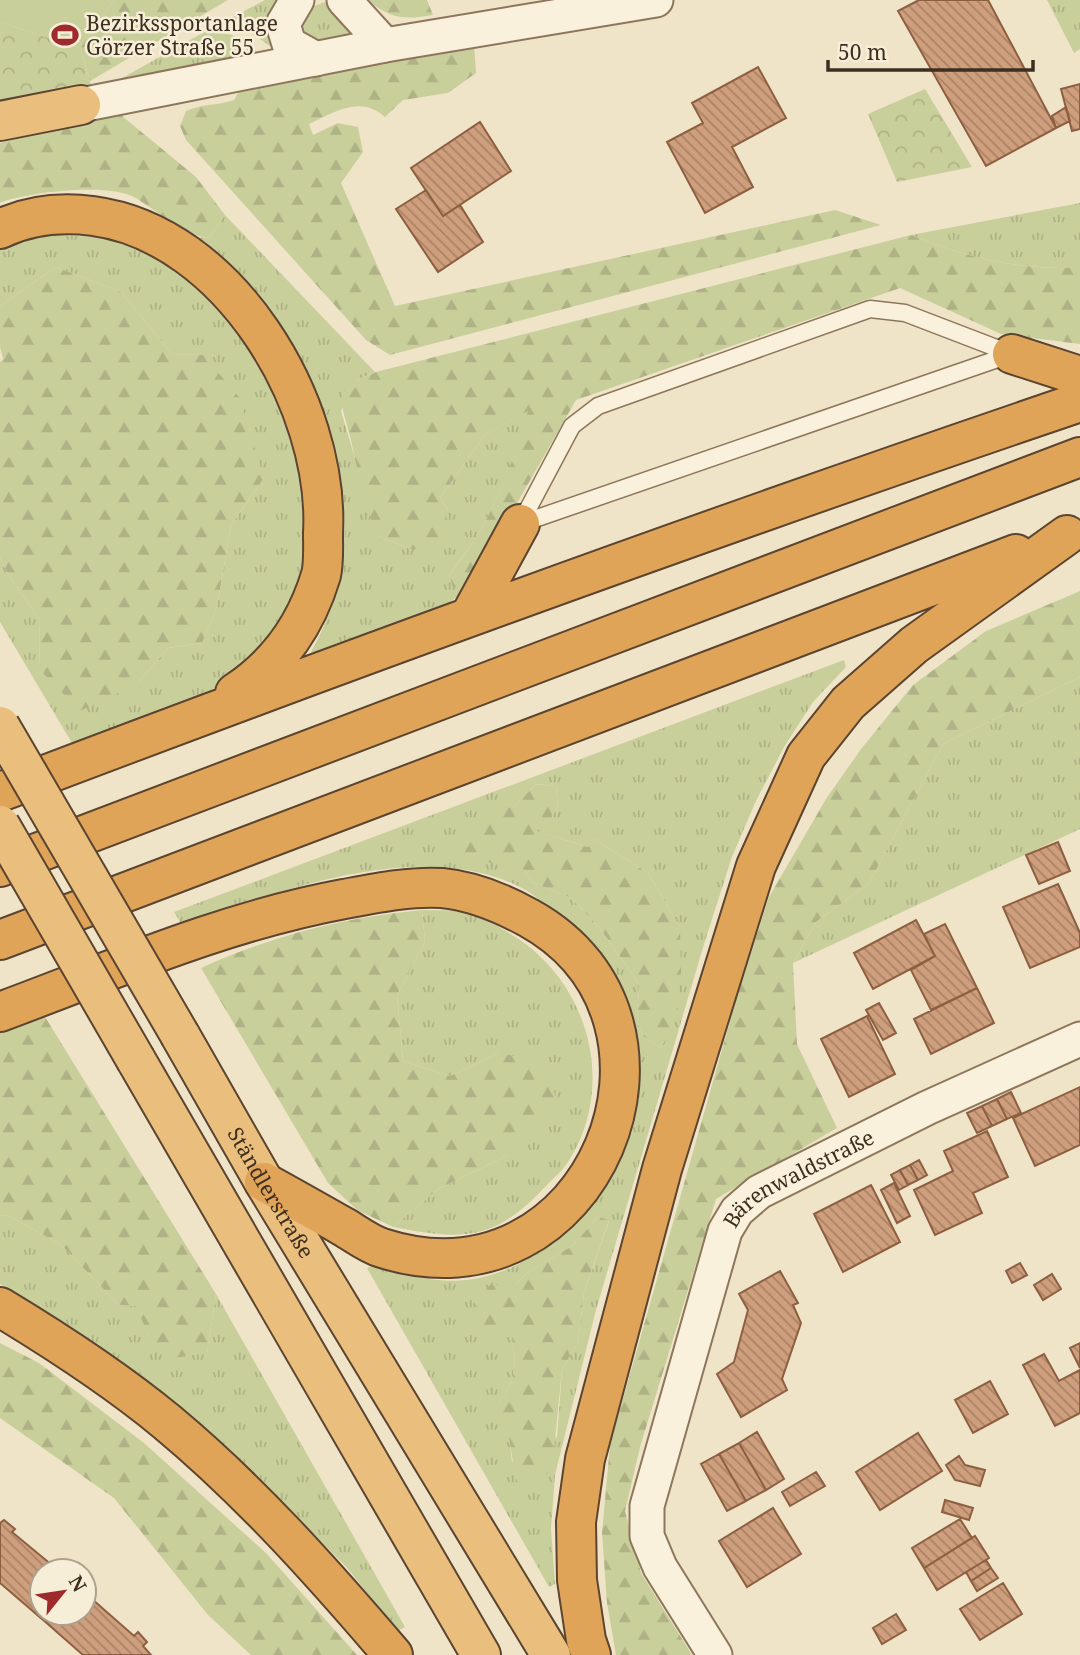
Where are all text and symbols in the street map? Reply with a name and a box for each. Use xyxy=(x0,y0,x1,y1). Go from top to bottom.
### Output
place label: Bezirkssportanlage Görzer Straße 55 xyxy=(86,9,278,61)
sports icon: Bezirkssportanlage Görzer Straße 55 xyxy=(50,20,80,50)
scale bar xyxy=(828,28,1033,72)
text: 50 m xyxy=(838,38,887,66)
street label: Ständlerstraße xyxy=(221,1122,321,1263)
street label: Bärenwaldstraße xyxy=(716,1123,879,1233)
north arrow xyxy=(28,1557,98,1627)
text: N xyxy=(63,1571,93,1597)

